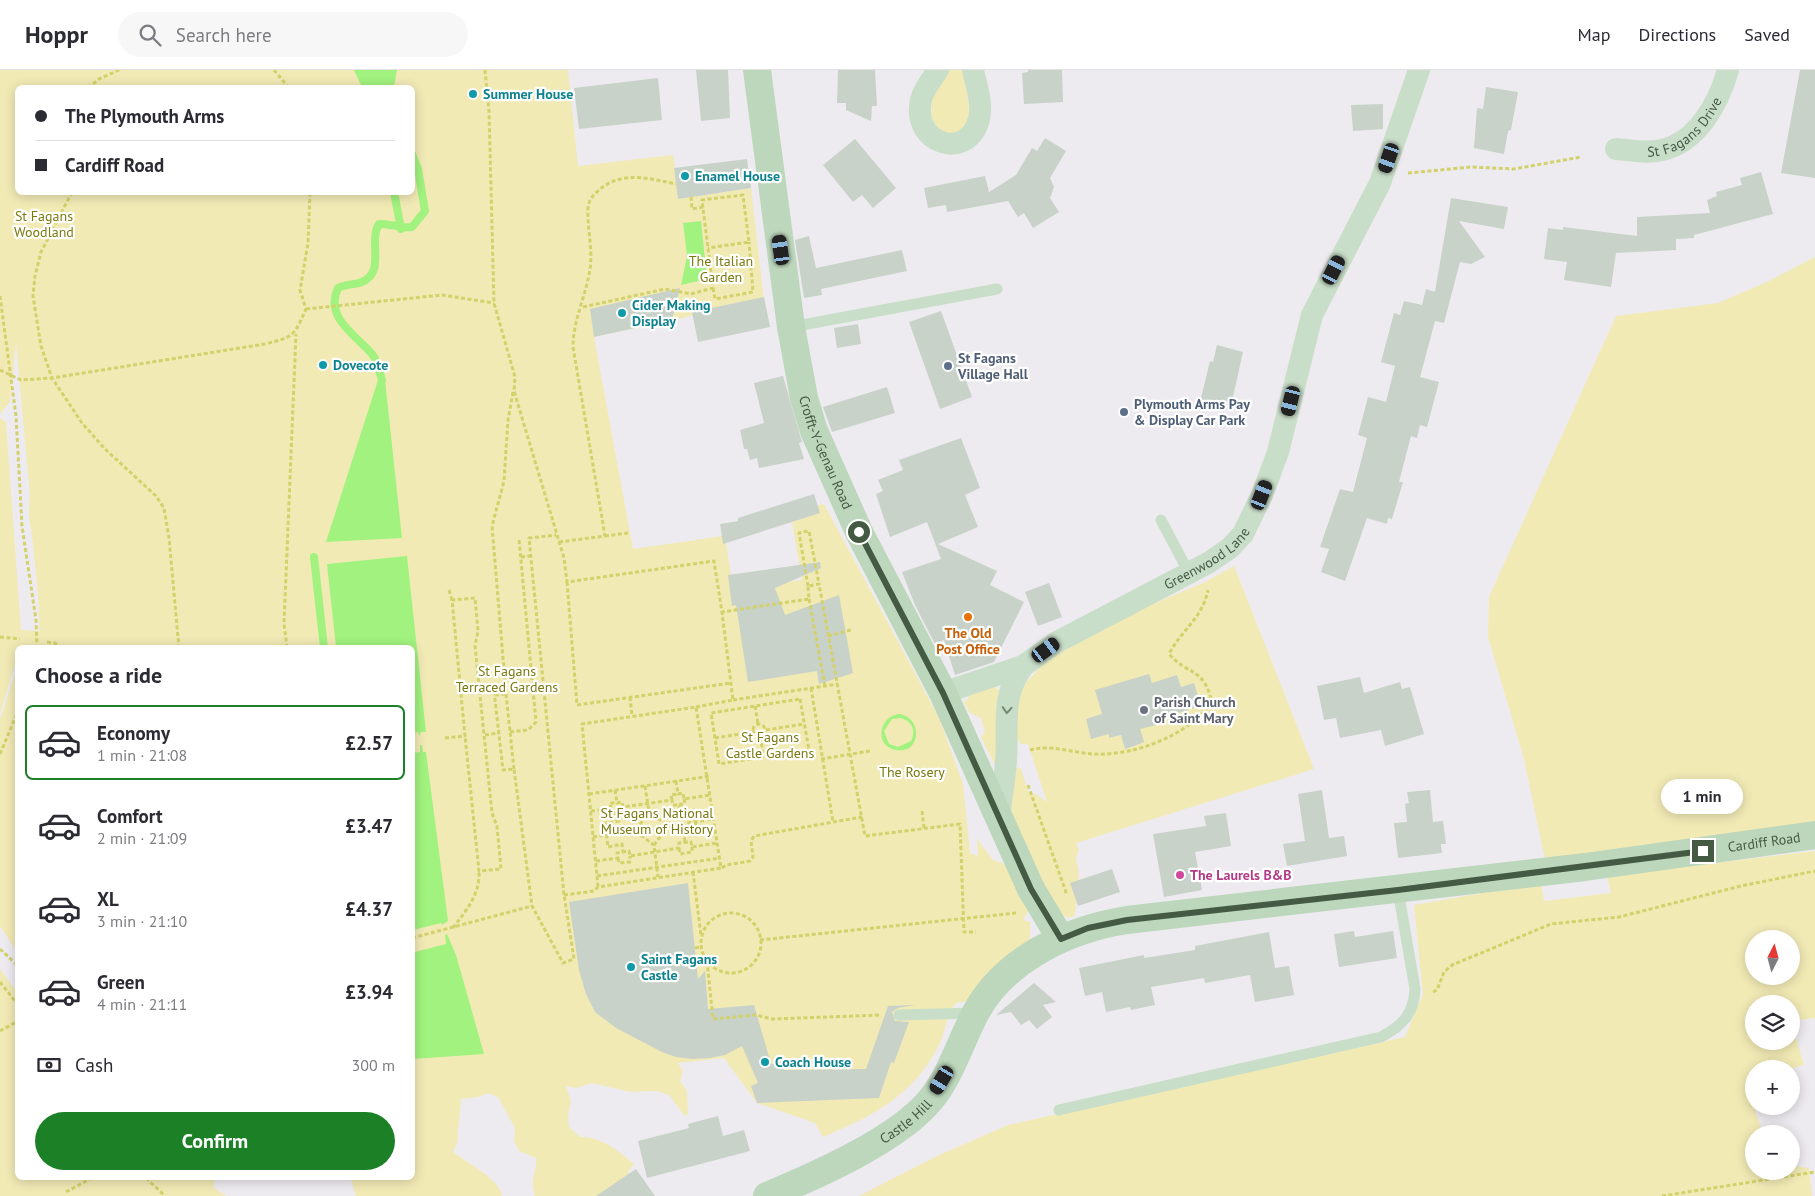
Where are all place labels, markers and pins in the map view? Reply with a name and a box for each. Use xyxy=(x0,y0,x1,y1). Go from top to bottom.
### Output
place label: Summer House xyxy=(483,85,573,103)
marker: Summer House xyxy=(467,88,479,100)
place label: Enamel House xyxy=(695,167,780,185)
marker: Enamel House xyxy=(679,170,691,182)
place label: Cider Making Display xyxy=(632,296,711,330)
marker: Cider Making Display xyxy=(616,307,628,319)
place label: St Fagans Village Hall xyxy=(957,349,1029,383)
place label: Dovecote xyxy=(333,356,388,374)
marker: Dovecote xyxy=(317,359,329,371)
marker: St Fagans Village Hall xyxy=(942,360,954,372)
place label: Plymouth Arms Pay & Display Car Park xyxy=(1134,395,1250,429)
marker: Plymouth Arms Pay & Display Car Park xyxy=(1118,406,1130,418)
marker: The Old Post Office xyxy=(962,611,974,623)
place label: The Old Post Office xyxy=(936,624,1000,658)
place label: Parish Church of Saint Mary xyxy=(1154,693,1236,727)
marker: Parish Church of Saint Mary xyxy=(1138,704,1150,716)
place label: The Laurels B&B xyxy=(1190,866,1291,884)
marker: The Laurels B&B xyxy=(1174,869,1186,881)
place label: Saint Fagans Castle xyxy=(641,950,717,984)
marker: Saint Fagans Castle xyxy=(625,961,637,973)
place label: Coach House xyxy=(775,1053,851,1071)
marker: Coach House xyxy=(759,1056,771,1068)

